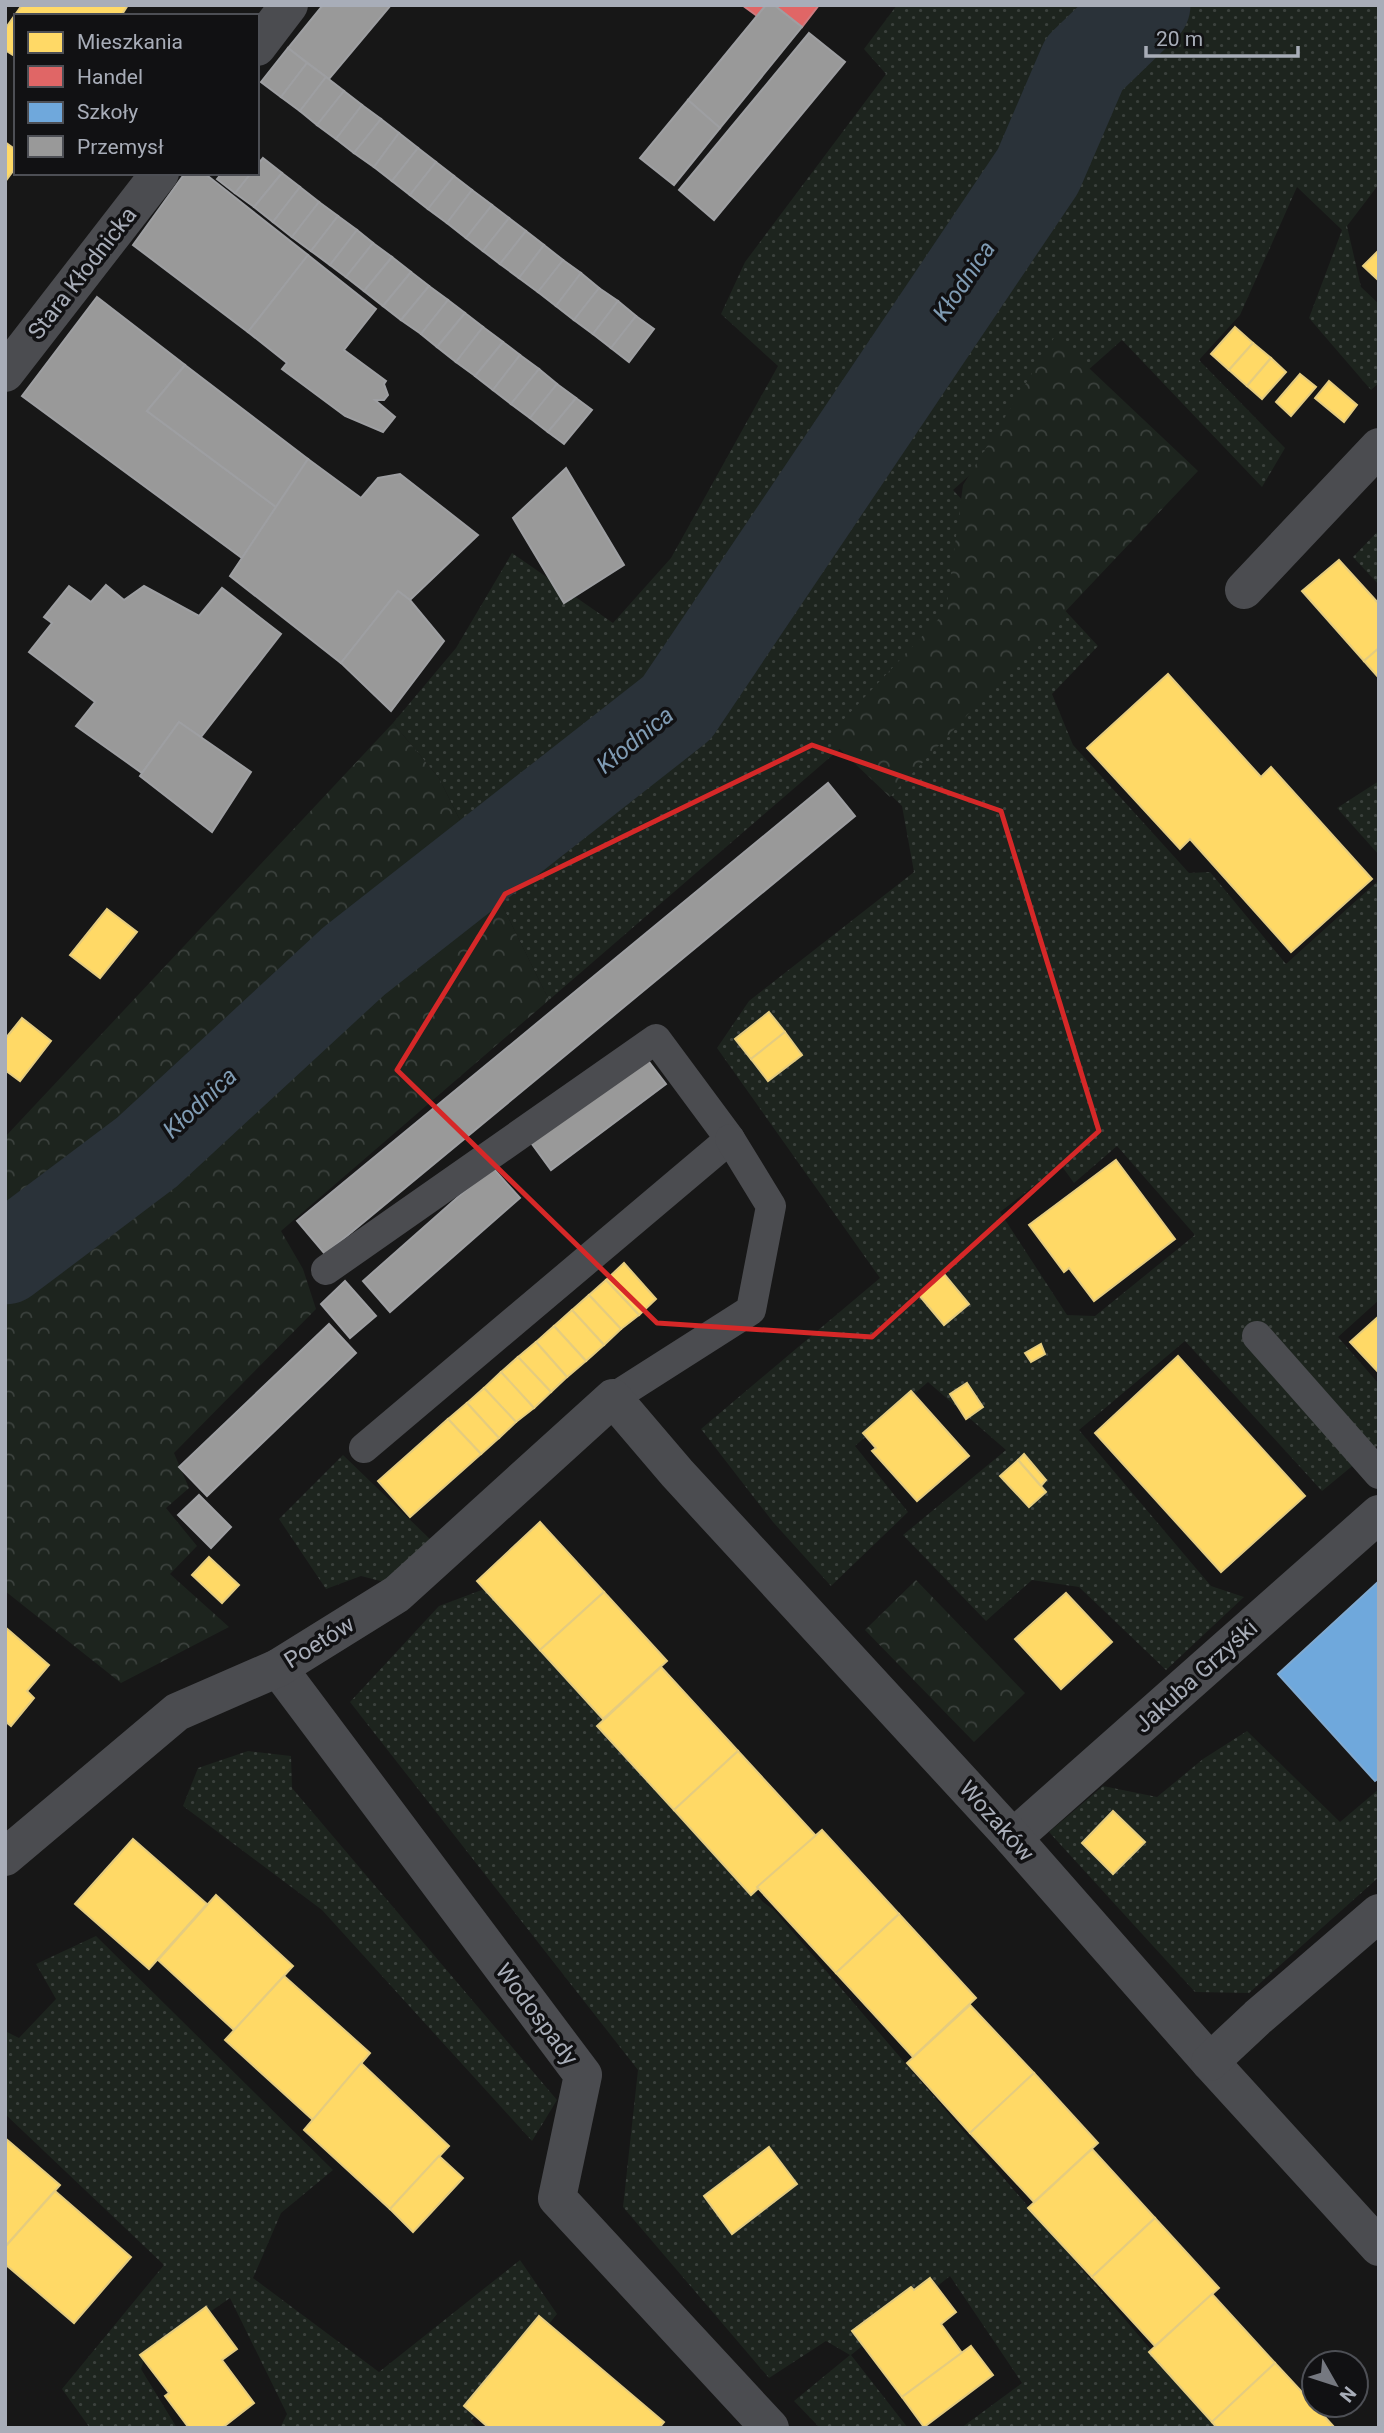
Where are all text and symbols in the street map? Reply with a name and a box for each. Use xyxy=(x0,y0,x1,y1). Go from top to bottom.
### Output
legend xyxy=(14,14,259,175)
scale bar xyxy=(1146,14,1298,58)
text: 20 m xyxy=(1156,27,1203,51)
text: Mieszkania xyxy=(77,30,183,54)
text: Handel xyxy=(77,65,143,89)
text: Szkoły xyxy=(77,100,138,124)
text: Przemysł xyxy=(77,135,164,159)
street label: Stara Kłodnicka xyxy=(22,202,142,345)
water label: Kłodnica xyxy=(927,236,1001,326)
water label: Kłodnica xyxy=(591,701,679,779)
water label: Kłodnica xyxy=(157,1062,243,1144)
street label: Poetów xyxy=(279,1610,359,1674)
street label: Jakuba Grzyśki xyxy=(1130,1614,1263,1738)
street label: Wozaków xyxy=(953,1776,1040,1867)
street label: Wodospady xyxy=(490,1958,584,2071)
north arrow xyxy=(1300,2349,1370,2419)
text: N xyxy=(1335,2382,1361,2407)

